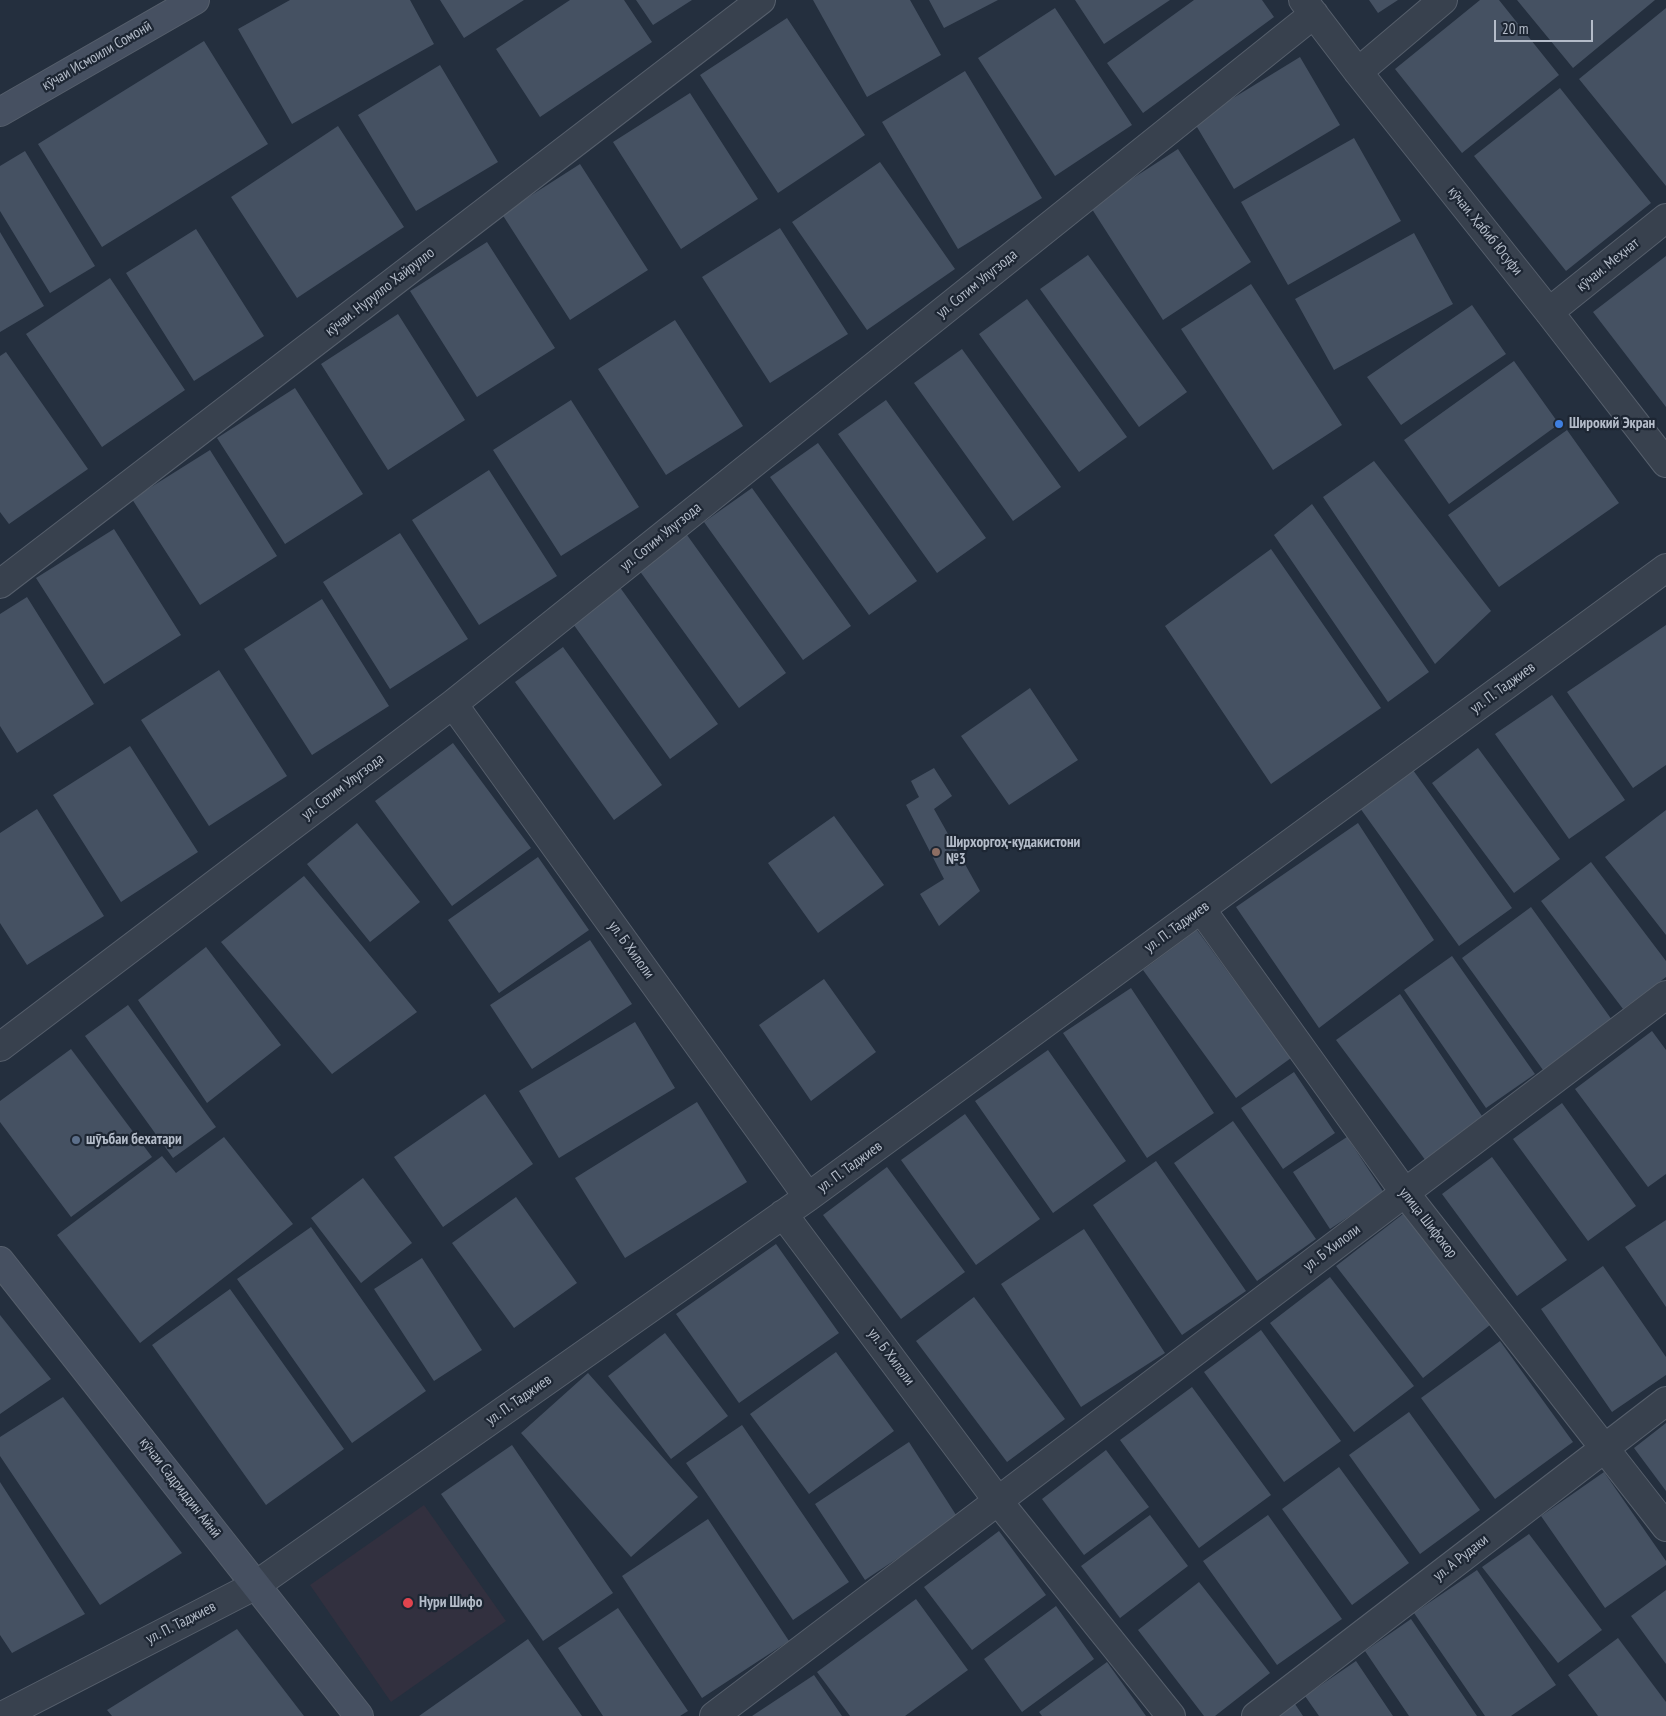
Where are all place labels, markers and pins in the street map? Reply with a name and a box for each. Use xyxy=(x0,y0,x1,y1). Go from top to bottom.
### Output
place label: Широкий Экран xyxy=(1569,415,1655,433)
marker: Широкий Экран xyxy=(1553,418,1565,430)
place label: Ширхоргоҳ-кудакистони №3 xyxy=(946,834,1080,869)
marker: Ширхоргоҳ-кудакистони №3 xyxy=(930,846,942,858)
place label: шӯъбаи бехатари xyxy=(86,1131,182,1149)
marker: шӯъбаи бехатари xyxy=(70,1134,82,1146)
place label: Нури Шифо xyxy=(419,1594,482,1612)
marker: Нури Шифо xyxy=(401,1596,415,1610)

